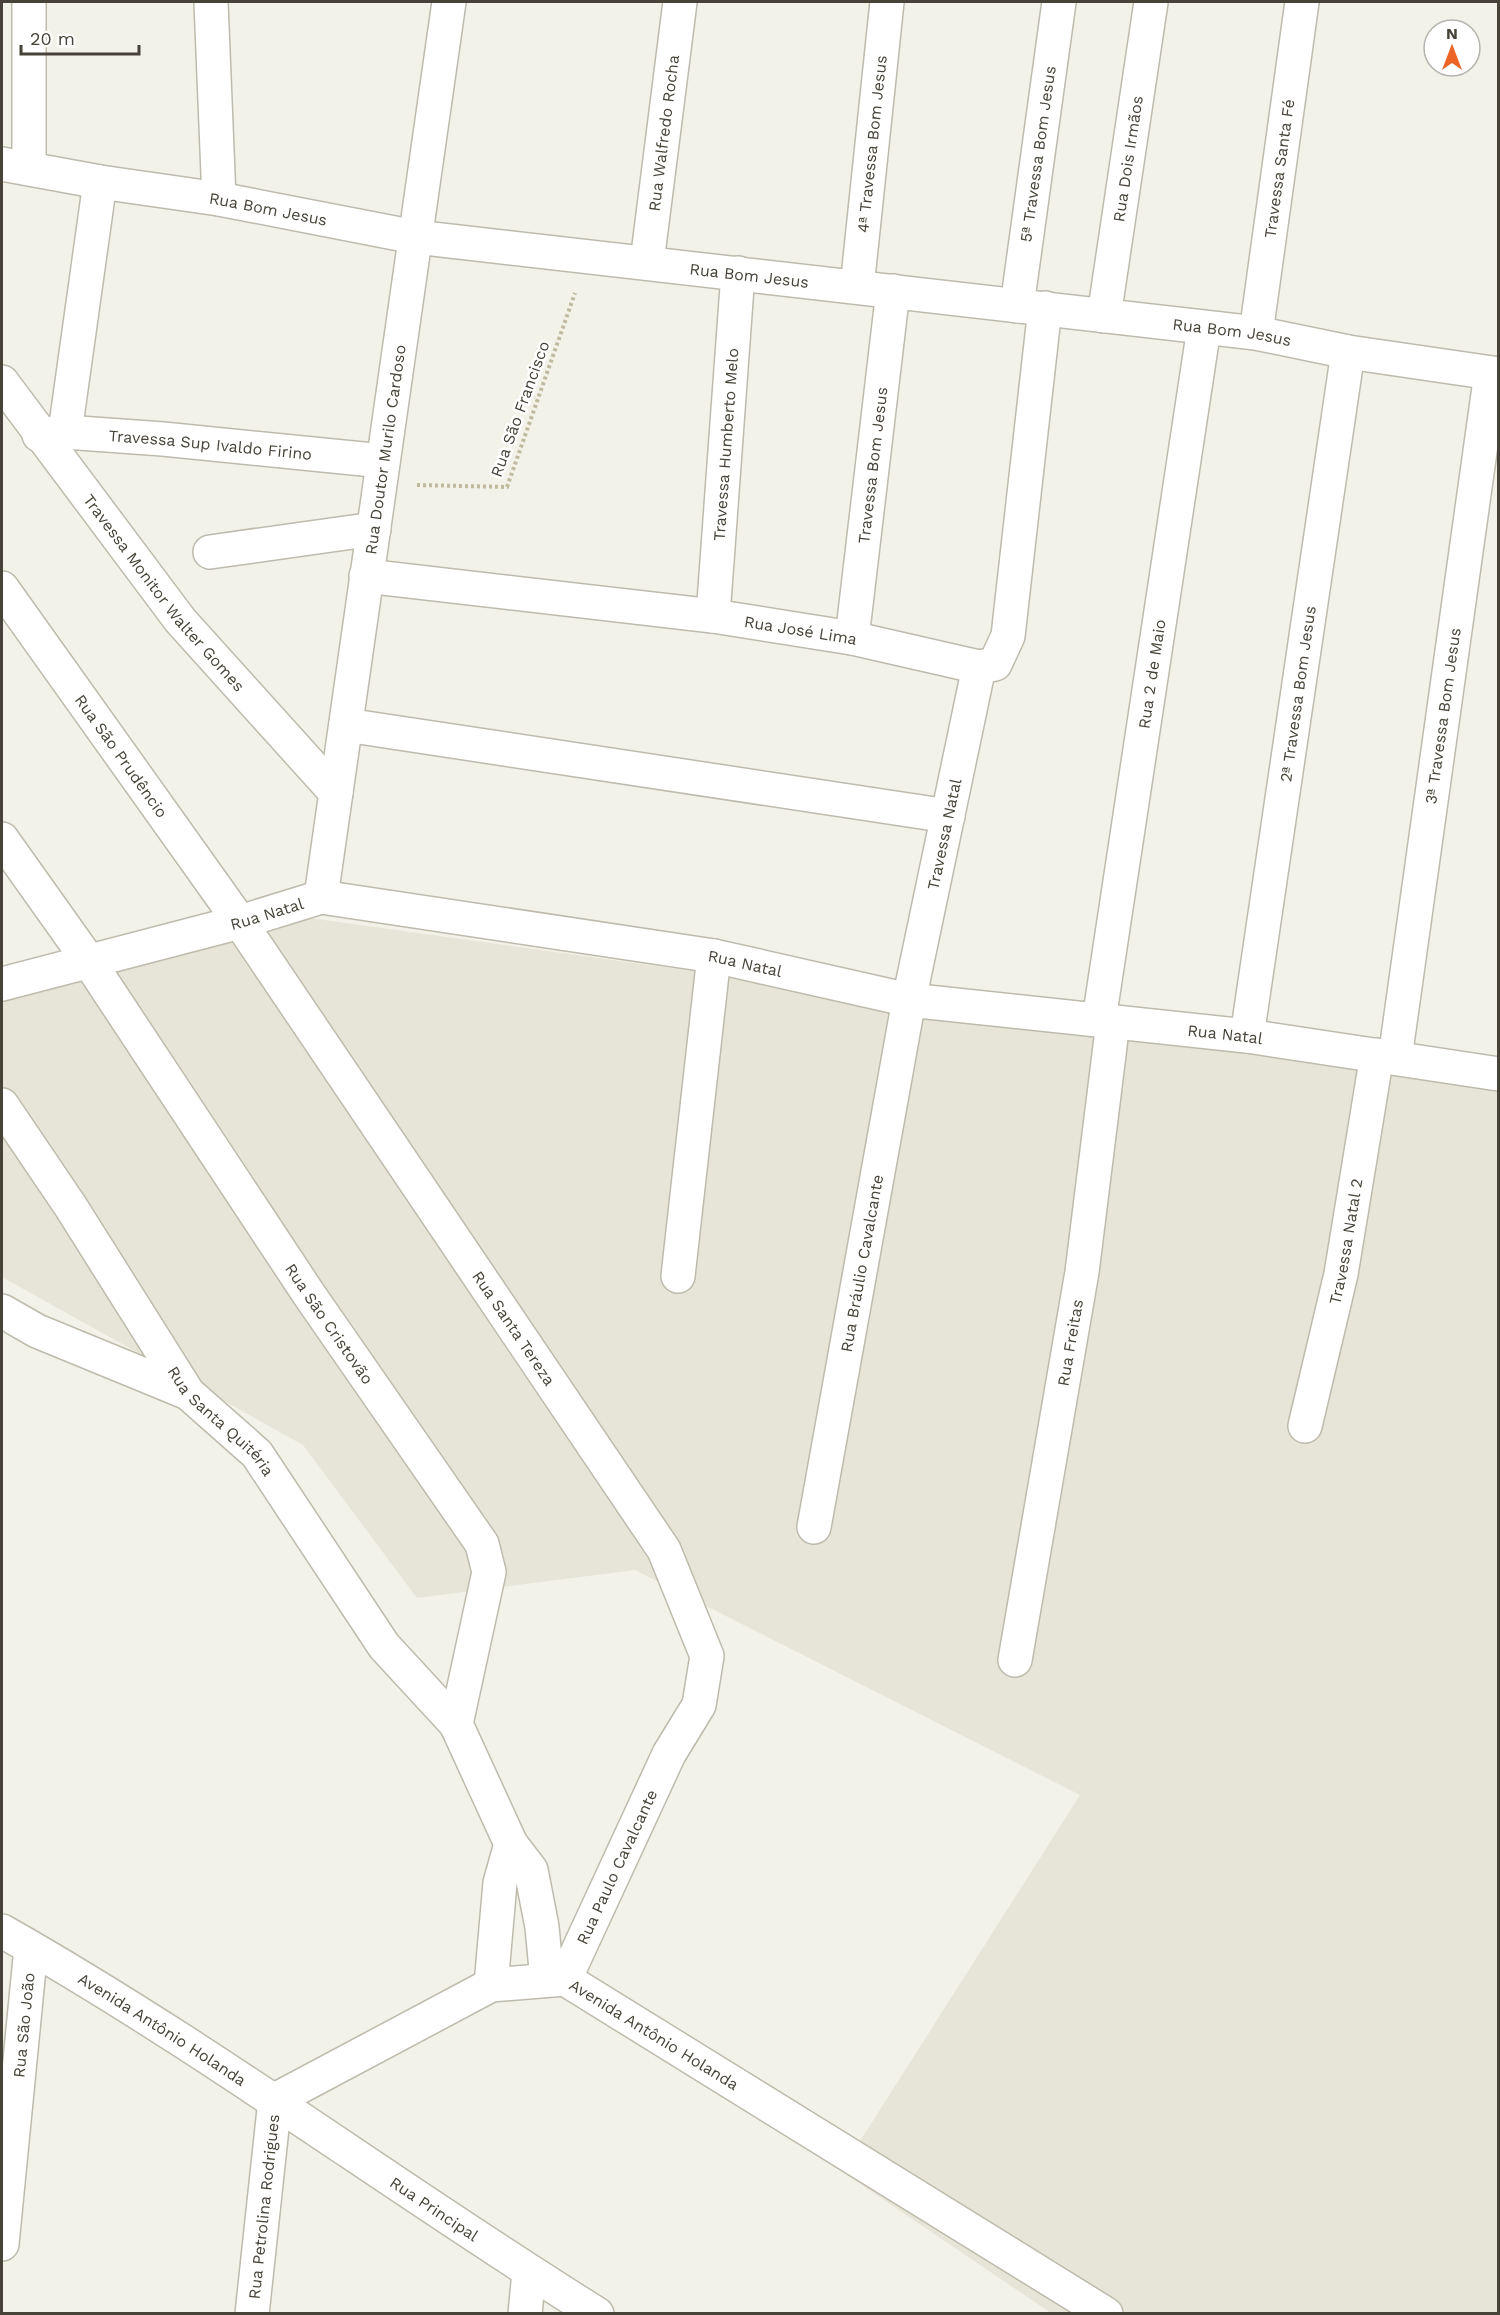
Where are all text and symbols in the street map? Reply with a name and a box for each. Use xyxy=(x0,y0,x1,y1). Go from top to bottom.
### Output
scale bar xyxy=(21,18,140,56)
north arrow xyxy=(1422,18,1482,78)
text: N xyxy=(1446,24,1458,43)
text: 20 m xyxy=(30,28,75,49)
street label: Rua Walfredo Rocha xyxy=(644,54,683,212)
street label: 4ª Travessa Bom Jesus xyxy=(853,54,891,234)
street label: 5ª Travessa Bom Jesus xyxy=(1016,65,1060,243)
street label: Rua Dois Irmãos xyxy=(1109,94,1146,223)
street label: Travessa Santa Fé xyxy=(1260,98,1298,239)
street label: Rua Bom Jesus xyxy=(208,188,329,229)
street label: Rua Bom Jesus xyxy=(689,259,810,291)
street label: Rua Bom Jesus xyxy=(1172,314,1293,350)
street label: Rua São Francisco xyxy=(487,338,553,480)
street label: Rua Doutor Murilo Cardoso xyxy=(361,343,409,556)
street label: Travessa Humberto Melo xyxy=(709,347,742,542)
street label: Travessa Bom Jesus xyxy=(854,386,891,545)
street label: Travessa Sup Ivaldo Firino xyxy=(108,426,313,463)
street label: Travessa Monitor Walter Gomes xyxy=(80,490,249,695)
street label: 2ª Travessa Bom Jesus xyxy=(1276,605,1320,783)
street label: Rua José Lima xyxy=(743,612,859,648)
street label: Rua 2 de Maio xyxy=(1134,618,1169,730)
street label: 3ª Travessa Bom Jesus xyxy=(1421,627,1465,805)
street label: Rua São Prudêncio xyxy=(71,690,172,821)
street label: Travessa Natal xyxy=(923,777,965,892)
street label: Rua Natal xyxy=(228,893,306,934)
street label: Rua Natal xyxy=(707,946,784,981)
street label: Rua Natal xyxy=(1187,1020,1264,1048)
street label: Rua Bráulio Cavalcante xyxy=(836,1173,887,1354)
street label: Travessa Natal 2 xyxy=(1325,1177,1366,1306)
street label: Rua São Cristovão xyxy=(282,1260,378,1388)
street label: Rua Santa Tereza xyxy=(469,1267,560,1389)
street label: Rua Freitas xyxy=(1053,1298,1087,1387)
street label: Rua Santa Quitéria xyxy=(164,1363,278,1479)
street label: Rua Paulo Cavalcante xyxy=(573,1787,661,1947)
street label: Avenida Antônio Holanda xyxy=(75,1969,250,2090)
street label: Rua São João xyxy=(9,1972,38,2079)
street label: Avenida Antônio Holanda xyxy=(566,1975,742,2094)
street label: Rua Petrolina Rodrigues xyxy=(244,2113,283,2300)
street label: Rua Principal xyxy=(387,2172,482,2245)

